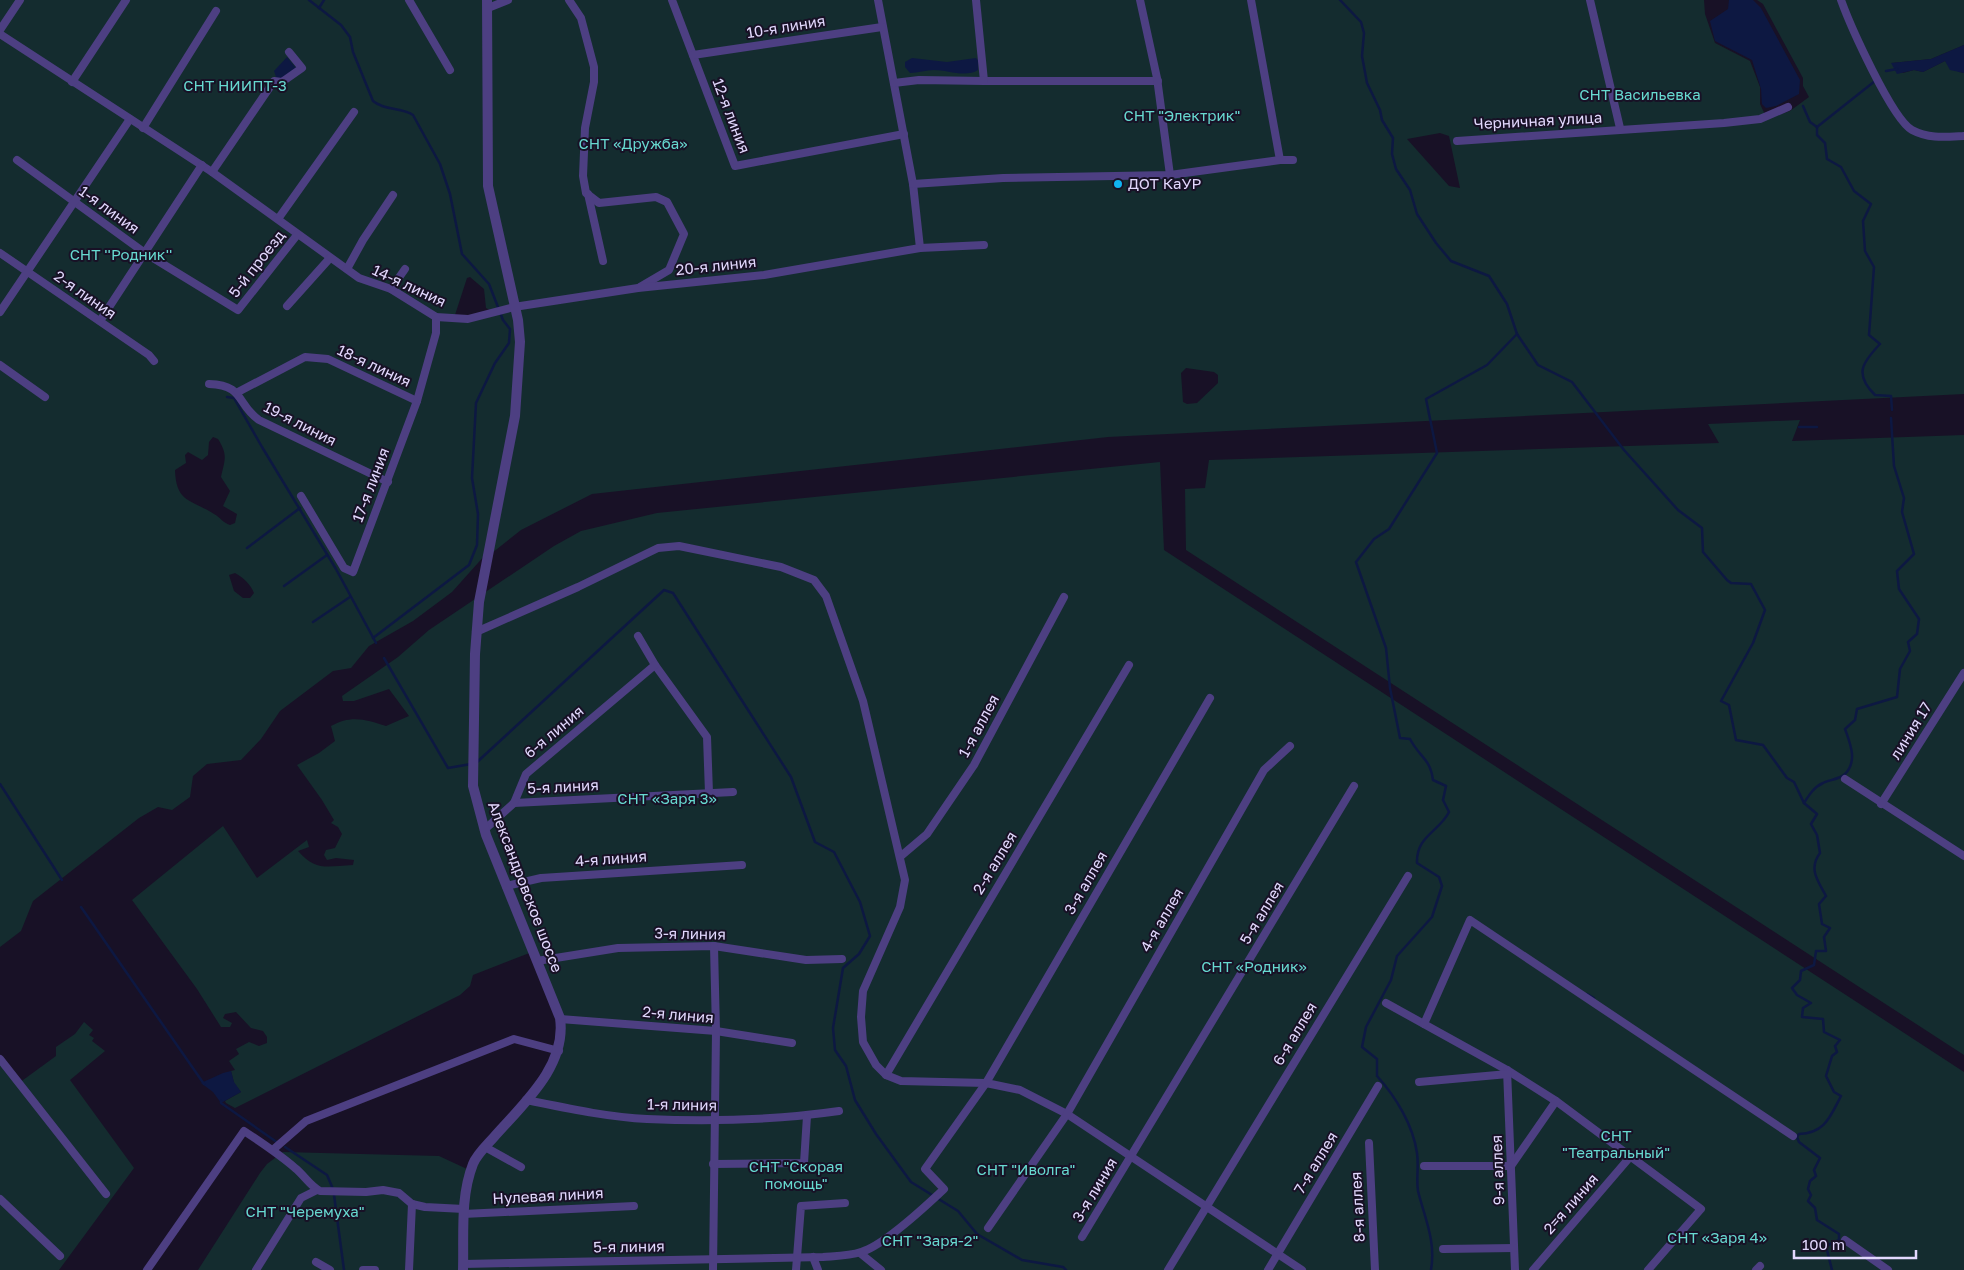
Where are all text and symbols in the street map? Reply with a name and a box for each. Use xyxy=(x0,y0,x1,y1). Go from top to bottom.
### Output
street label: 10-я линия xyxy=(745,11,826,41)
park label: СНТ НИИПТ-3 xyxy=(183,76,287,94)
street label: 12-я линия xyxy=(709,76,754,156)
park label: СНТ Васильевка xyxy=(1579,85,1701,103)
park label: СНТ "Электрик" xyxy=(1124,106,1240,124)
street label: Черничная улица xyxy=(1473,108,1603,132)
park label: СНТ «Дружба» xyxy=(579,134,687,152)
place label: ДОТ КаУР xyxy=(1128,174,1202,192)
marker: ДОТ КаУР xyxy=(1112,178,1124,190)
street label: 1-я линия xyxy=(76,181,143,237)
street label: 5-й проезд xyxy=(224,226,288,301)
park label: СНТ ''Родник'' xyxy=(70,245,172,263)
street label: 20-я линия xyxy=(675,252,757,278)
street label: 14-я линия xyxy=(370,260,449,310)
street label: 2-я линия xyxy=(51,266,120,322)
street label: 18-я линия xyxy=(335,340,414,390)
street label: 19-я линия xyxy=(261,397,340,449)
street label: 17-я линия xyxy=(348,445,392,524)
street label: 1-я аллея xyxy=(954,691,1002,760)
street label: линия 17 xyxy=(1886,699,1935,762)
street label: 6-я линия xyxy=(520,701,587,761)
street label: 5-я линия xyxy=(527,775,599,797)
park label: СНТ «Заря 3» xyxy=(617,789,717,807)
street label: Александровское шоссе xyxy=(485,799,567,975)
street label: 2-я аллея xyxy=(968,828,1020,897)
street label: 4-я линия xyxy=(574,847,647,869)
street label: 3-я аллея xyxy=(1060,848,1110,917)
street label: 5-я аллея xyxy=(1235,878,1287,947)
street label: 4-я аллея xyxy=(1136,884,1187,955)
street label: 3-я линия xyxy=(654,923,726,943)
park label: СНТ «Родник» xyxy=(1201,957,1307,975)
street label: 6-я аллея xyxy=(1268,999,1320,1068)
street label: 2-я линия xyxy=(642,1002,714,1026)
street label: 1-я линия xyxy=(647,1094,717,1114)
park label: СНТ "Театральный" xyxy=(1562,1126,1670,1161)
street label: 7-я аллея xyxy=(1290,1128,1341,1197)
street label: 9-я аллея xyxy=(1487,1135,1507,1206)
street label: 3-я линия xyxy=(1068,1154,1120,1225)
park label: СНТ "Скорая помощь" xyxy=(749,1157,843,1192)
park label: СНТ "Иволга" xyxy=(977,1160,1075,1178)
street label: 2=я линия xyxy=(1539,1170,1601,1237)
street label: 8-я аллея xyxy=(1346,1171,1368,1243)
street label: Нулевая линия xyxy=(492,1183,604,1207)
park label: СНТ "Черемуха" xyxy=(245,1202,365,1220)
park label: СНТ «Заря 4» xyxy=(1667,1228,1767,1246)
scale bar xyxy=(1794,1228,1916,1260)
park label: СНТ "Заря-2" xyxy=(882,1231,978,1249)
text: 100 m xyxy=(1802,1235,1845,1253)
street label: 5-я линия xyxy=(593,1236,665,1256)

